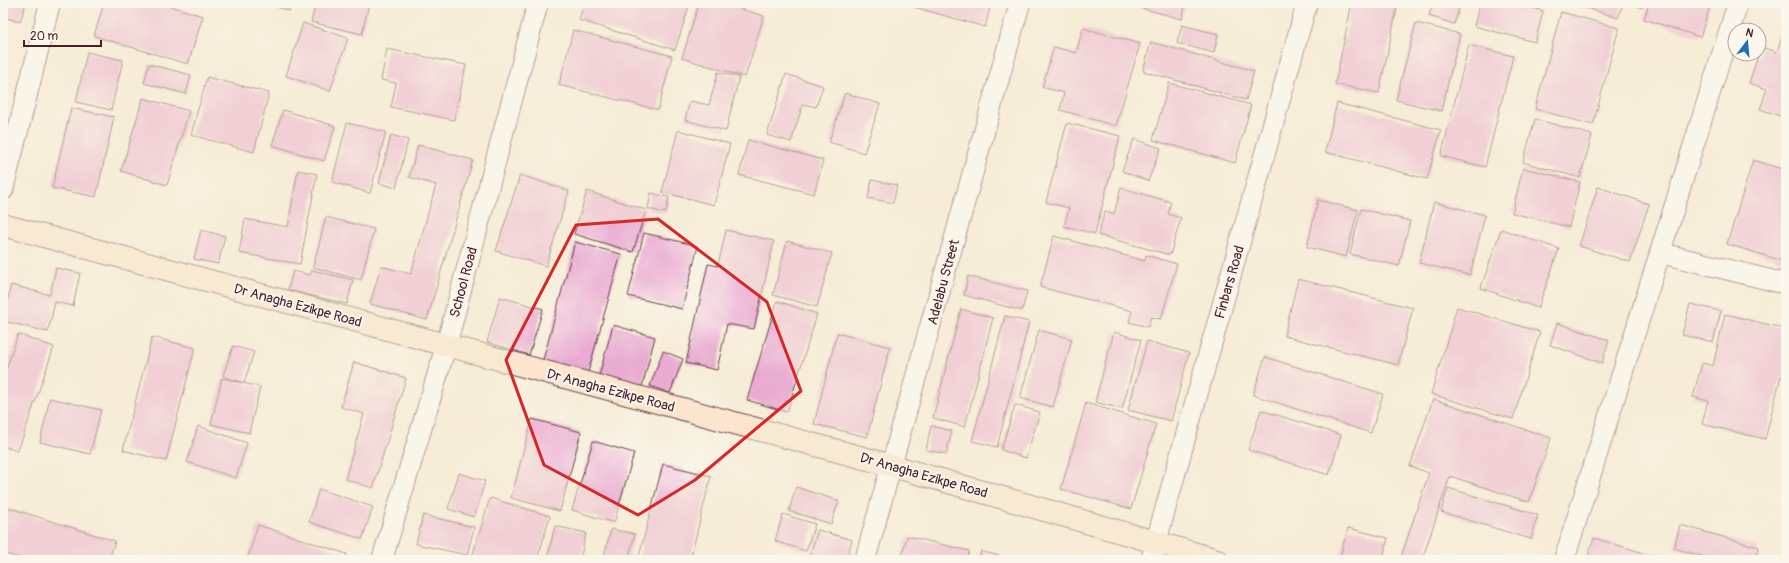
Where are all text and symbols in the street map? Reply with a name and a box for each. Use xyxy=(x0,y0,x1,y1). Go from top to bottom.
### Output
scale bar xyxy=(24,22,101,48)
north arrow xyxy=(1727,22,1767,62)
text: N xyxy=(1744,26,1756,40)
text: 20 m xyxy=(30,29,59,44)
street label: Adelabu Street xyxy=(924,237,963,327)
street label: Finbars Road xyxy=(1211,243,1248,321)
street label: School Road xyxy=(446,245,481,319)
street label: Dr Anagha Ezikpe Road xyxy=(232,280,364,331)
street label: Dr Anagha Ezikpe Road xyxy=(545,365,677,416)
street label: Dr Anagha Ezikpe Road xyxy=(858,449,990,502)

